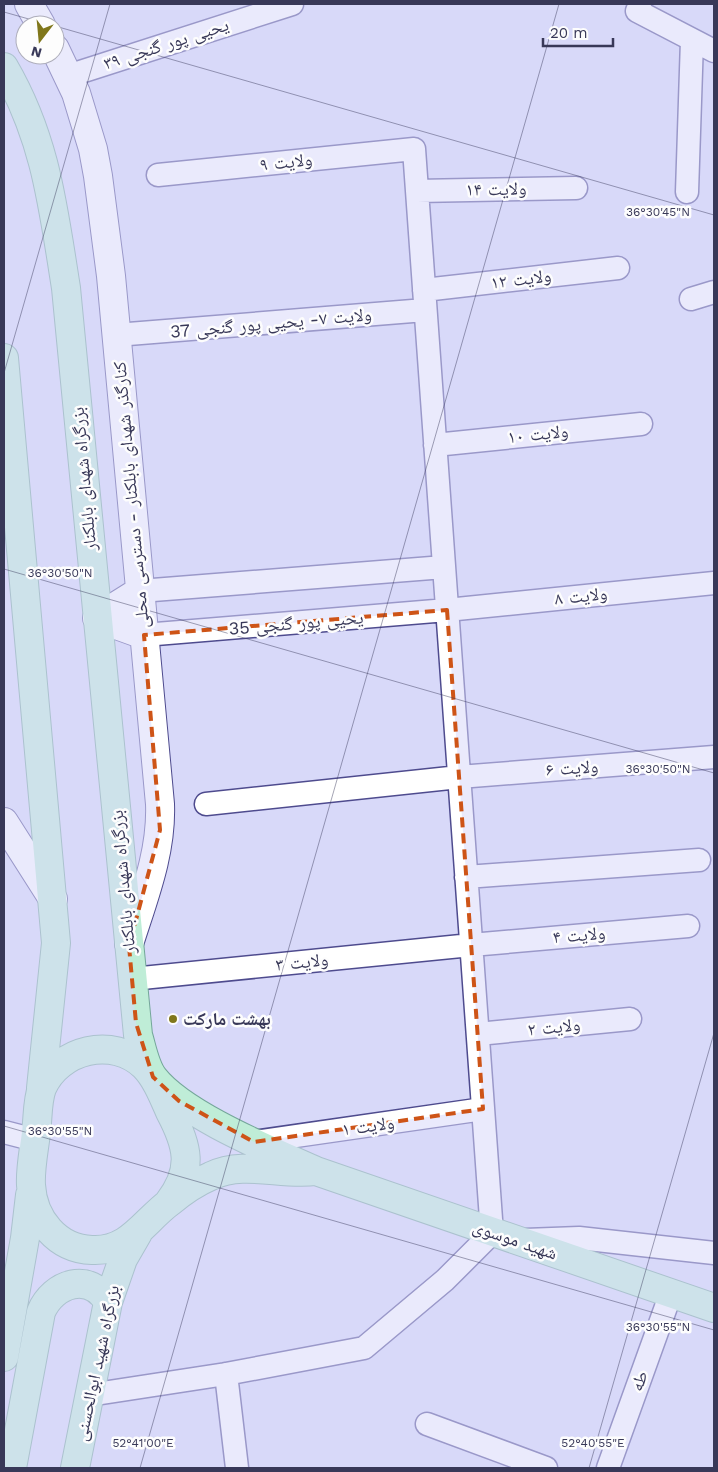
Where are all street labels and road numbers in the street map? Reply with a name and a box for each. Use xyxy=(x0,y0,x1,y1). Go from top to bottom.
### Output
street label: یحیی پور گنجی ۳۹ xyxy=(101,13,231,75)
street label: ولایت ۹ xyxy=(259,148,313,175)
street label: ولایت ۱۴ xyxy=(465,177,527,200)
street label: ولایت ۱۲ xyxy=(489,264,553,293)
street label: ولایت ۷- یحیی پور گنجی 37 xyxy=(169,303,373,343)
street label: کنارگذر شهدای بابلکنار - دسترسی محلی xyxy=(108,360,154,629)
street label: بزرگراه شهدای بابلکنار xyxy=(67,406,101,553)
street label: ولایت ۱۰ xyxy=(507,420,569,447)
street label: ولایت ۸ xyxy=(554,582,608,609)
street label: یحیی پور گنجی 35 xyxy=(228,606,364,640)
street label: ولایت ۶ xyxy=(545,755,599,780)
street label: بزرگراه شهدای بابلکنار xyxy=(106,809,140,956)
street label: ولایت ۴ xyxy=(552,922,606,948)
street label: ولایت ۳ xyxy=(275,948,329,975)
street label: ولایت ۲ xyxy=(527,1013,581,1040)
street label: ولایت ۱ xyxy=(340,1111,396,1140)
street label: شهید موسوی xyxy=(470,1215,560,1265)
street label: بزرگراه شهید ابوالحسنی xyxy=(70,1283,124,1443)
street label: طه xyxy=(625,1368,652,1394)

